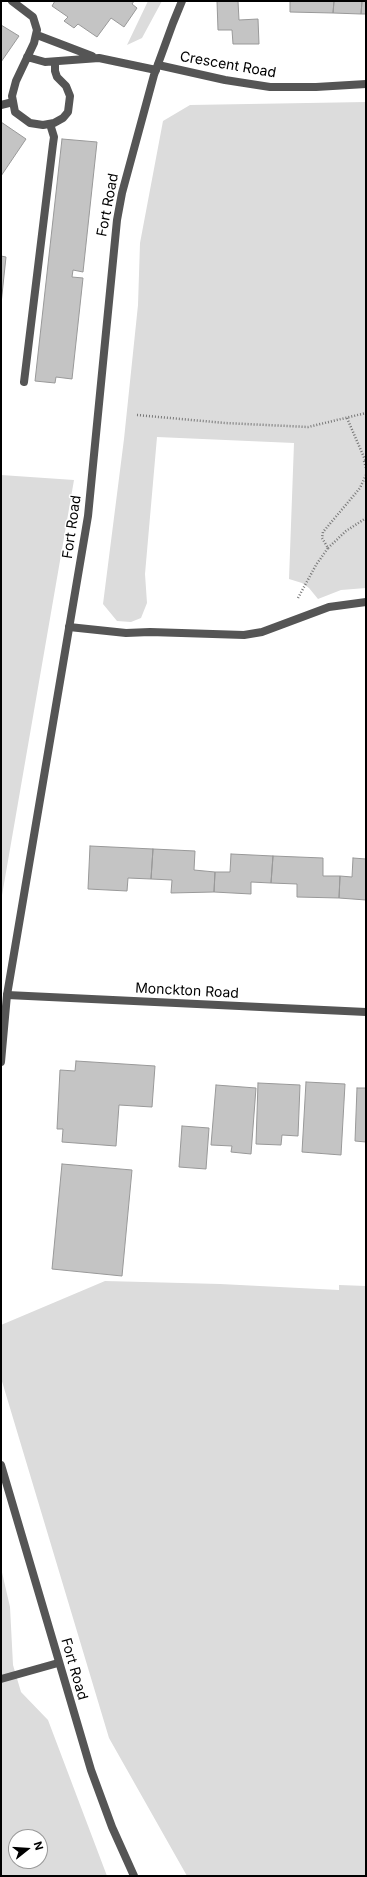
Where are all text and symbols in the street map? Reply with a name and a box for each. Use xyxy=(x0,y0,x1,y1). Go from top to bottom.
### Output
street label: Crescent Road xyxy=(179,48,277,82)
street label: Fort Road xyxy=(94,172,122,238)
street label: Fort Road xyxy=(59,494,85,560)
street label: Monckton Road xyxy=(135,980,239,1002)
street label: Fort Road xyxy=(57,1636,91,1702)
north arrow xyxy=(8,1829,48,1869)
text: N xyxy=(31,1840,46,1852)

